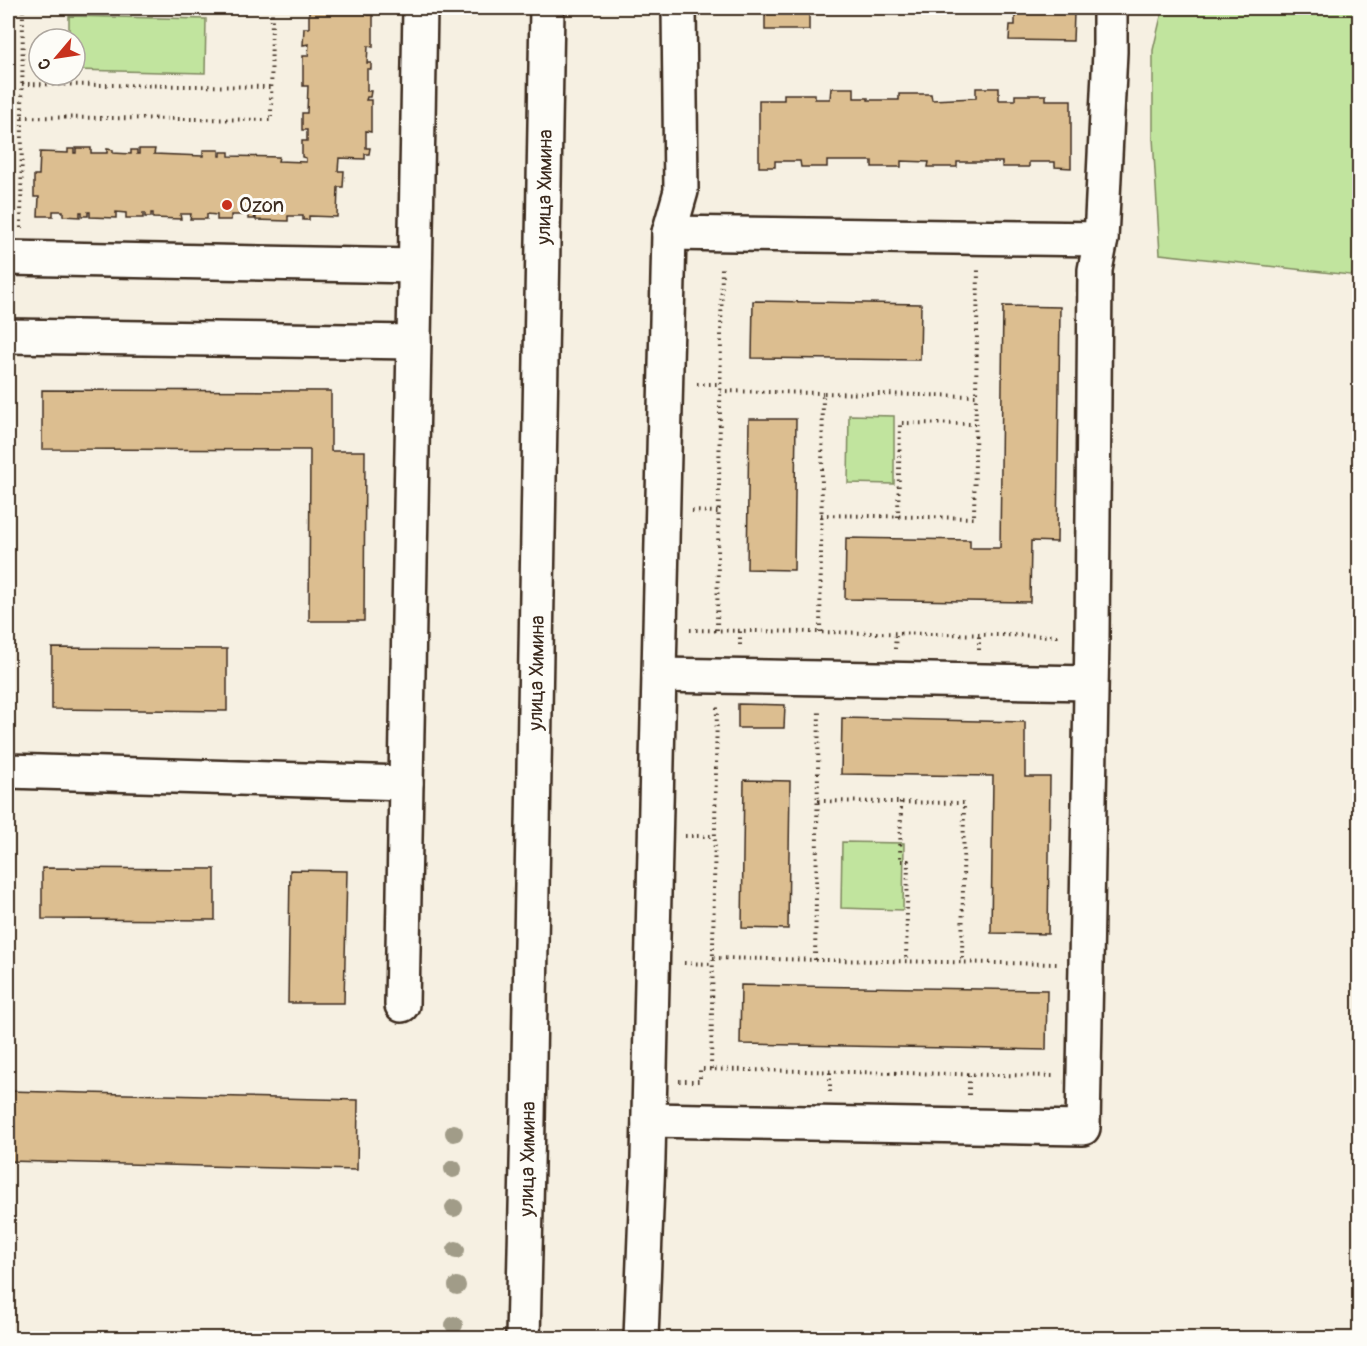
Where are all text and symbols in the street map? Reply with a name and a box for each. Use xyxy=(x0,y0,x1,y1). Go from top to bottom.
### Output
north arrow xyxy=(27,27,87,87)
text: С xyxy=(34,55,56,73)
street label: улица Химина xyxy=(531,129,558,246)
place label: Ozon xyxy=(239,193,284,218)
marker: Ozon xyxy=(220,198,234,212)
street label: улица Химина xyxy=(523,615,550,732)
street label: улица Химина xyxy=(514,1101,541,1218)

